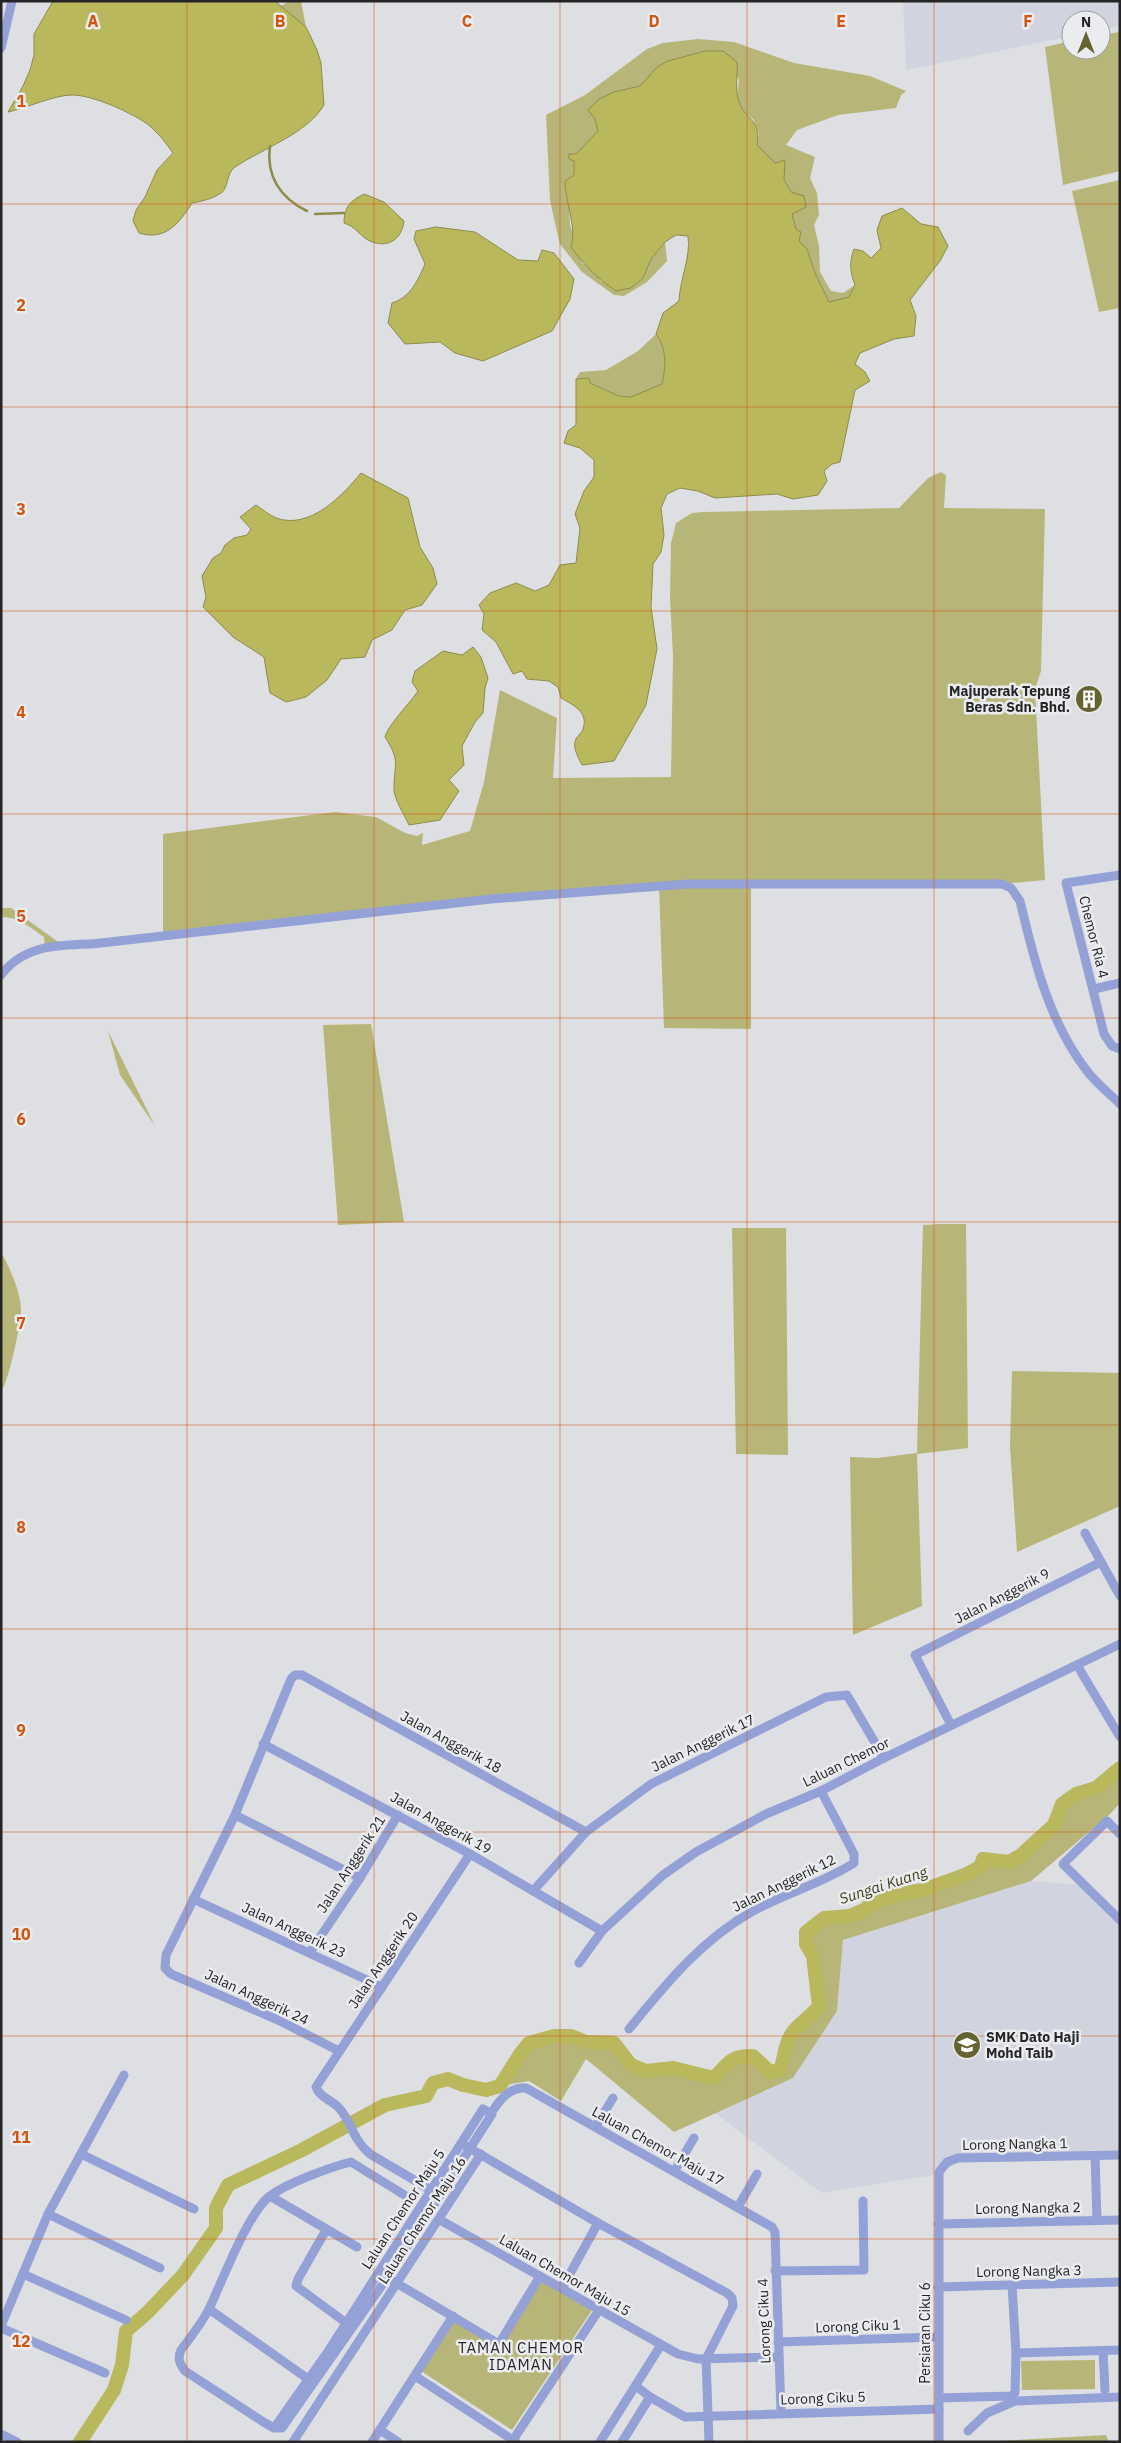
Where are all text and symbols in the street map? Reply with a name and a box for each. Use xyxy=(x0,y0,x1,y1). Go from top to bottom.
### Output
north arrow xyxy=(1061,10,1111,60)
text: A xyxy=(88,11,99,31)
text: B xyxy=(275,11,286,31)
text: C xyxy=(462,11,472,31)
text: D xyxy=(648,11,660,31)
text: E xyxy=(836,11,846,31)
text: F xyxy=(1023,11,1033,31)
text: N xyxy=(1081,13,1091,31)
text: 1 xyxy=(16,91,26,111)
text: 2 xyxy=(16,295,26,315)
text: 3 xyxy=(16,499,26,519)
place label: Majuperak Tepung Beras Sdn. Bhd. xyxy=(949,682,1070,716)
building icon: Majuperak Tepung Beras Sdn. Bhd. xyxy=(1074,684,1104,714)
text: 4 xyxy=(16,702,26,722)
street label: Chemor Ria 4 xyxy=(1075,894,1113,980)
text: 5 xyxy=(16,906,26,926)
text: 6 xyxy=(16,1109,26,1129)
text: 7 xyxy=(16,1313,26,1333)
text: 8 xyxy=(16,1517,26,1537)
street label: Jalan Anggerik 9 xyxy=(951,1564,1053,1628)
street label: Jalan Anggerik 18 xyxy=(397,1707,505,1777)
street label: Jalan Anggerik 17 xyxy=(648,1710,758,1776)
text: 9 xyxy=(16,1720,26,1740)
street label: Laluan Chemor xyxy=(800,1733,892,1791)
street label: Jalan Anggerik 19 xyxy=(387,1788,495,1858)
street label: Jalan Anggerik 21 xyxy=(313,1812,389,1916)
street label: Jalan Anggerik 12 xyxy=(729,1850,839,1916)
water label: Sungai Kuang xyxy=(837,1861,931,1908)
street label: Jalan Anggerik 23 xyxy=(239,1898,349,1962)
street label: Jalan Anggerik 20 xyxy=(344,1908,422,2012)
text: 10 xyxy=(11,1924,31,1944)
street label: Jalan Anggerik 24 xyxy=(202,1965,312,2029)
place label: SMK Dato Haji Mohd Taib xyxy=(986,2028,1080,2062)
school or university icon: SMK Dato Haji Mohd Taib xyxy=(952,2030,982,2060)
street label: Laluan Chemor Maju 17 xyxy=(589,2102,727,2190)
text: 11 xyxy=(11,2127,31,2147)
street label: Lorong Nangka 1 xyxy=(962,2134,1068,2154)
street label: Laluan Chemor Maju 5 xyxy=(357,2145,449,2273)
street label: Laluan Chemor Maju 16 xyxy=(374,2153,470,2287)
street label: Lorong Nangka 2 xyxy=(975,2198,1081,2218)
street label: Laluan Chemor Maju 15 xyxy=(496,2230,634,2320)
street label: Lorong Nangka 3 xyxy=(976,2261,1082,2281)
street label: Lorong Ciku 4 xyxy=(754,2278,774,2364)
street label: Persiaran Ciku 6 xyxy=(916,2282,934,2384)
street label: Lorong Ciku 1 xyxy=(815,2316,901,2336)
text: 12 xyxy=(11,2331,31,2351)
district label: TAMAN CHEMOR IDAMAN xyxy=(458,2338,584,2374)
street label: Lorong Ciku 5 xyxy=(780,2388,866,2408)

